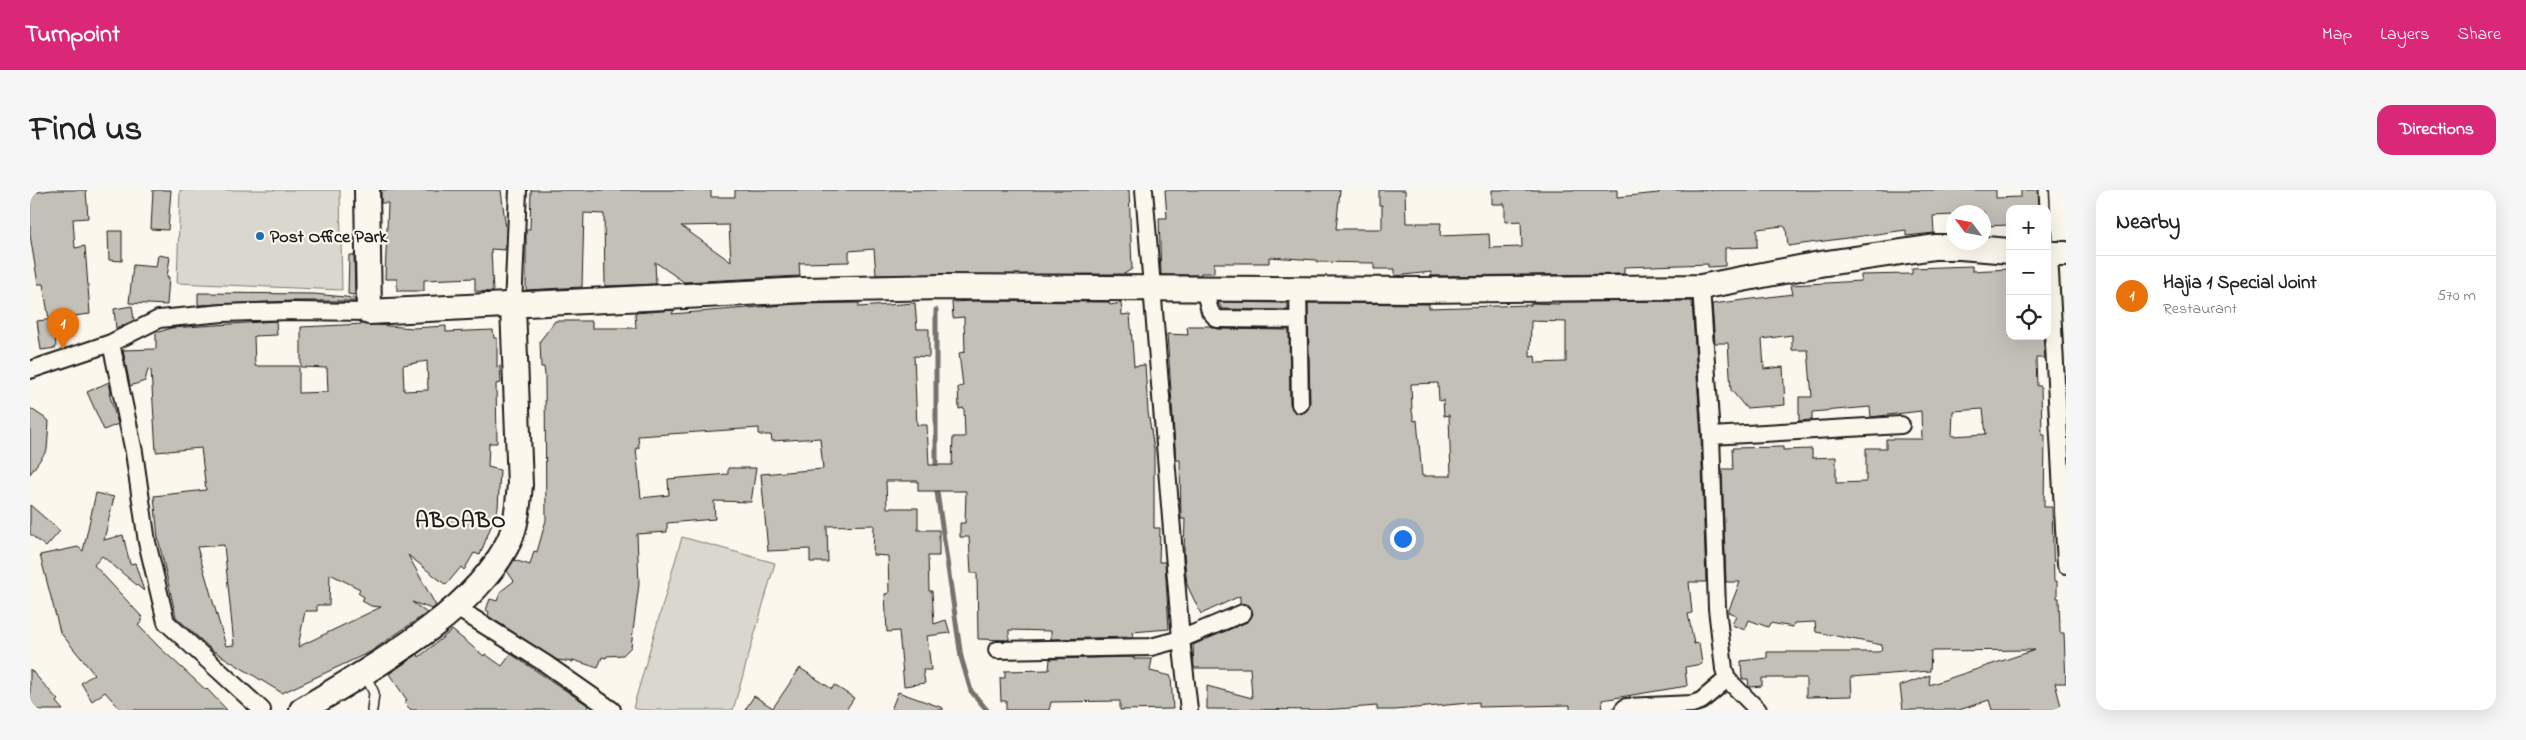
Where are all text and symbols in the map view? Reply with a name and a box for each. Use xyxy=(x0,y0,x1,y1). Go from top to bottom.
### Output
text: Turnpoint xyxy=(25,18,120,53)
text: Map xyxy=(2322,22,2352,48)
text: Layers xyxy=(2380,22,2430,48)
text: Share xyxy=(2458,22,2501,48)
text: Find us xyxy=(30,105,142,156)
button: Directions xyxy=(2377,105,2496,155)
north arrow xyxy=(1946,205,1991,250)
map controls xyxy=(2006,205,2051,340)
button: + xyxy=(2006,205,2051,250)
text: Nearby xyxy=(2116,208,2180,238)
place label: Post Office Park xyxy=(270,225,388,251)
marker: Post Office Park xyxy=(254,230,266,242)
button: − xyxy=(2006,250,2051,295)
text: Hajia 1 Special Joint xyxy=(2163,270,2317,297)
text: 1 xyxy=(2129,284,2135,308)
text: 570 m xyxy=(2437,284,2476,308)
button: locate xyxy=(2006,295,2051,340)
text: Restaurant xyxy=(2163,297,2237,321)
pin: 1 xyxy=(47,308,79,349)
district label: ABOABO xyxy=(415,506,507,538)
your location xyxy=(1390,526,1416,552)

